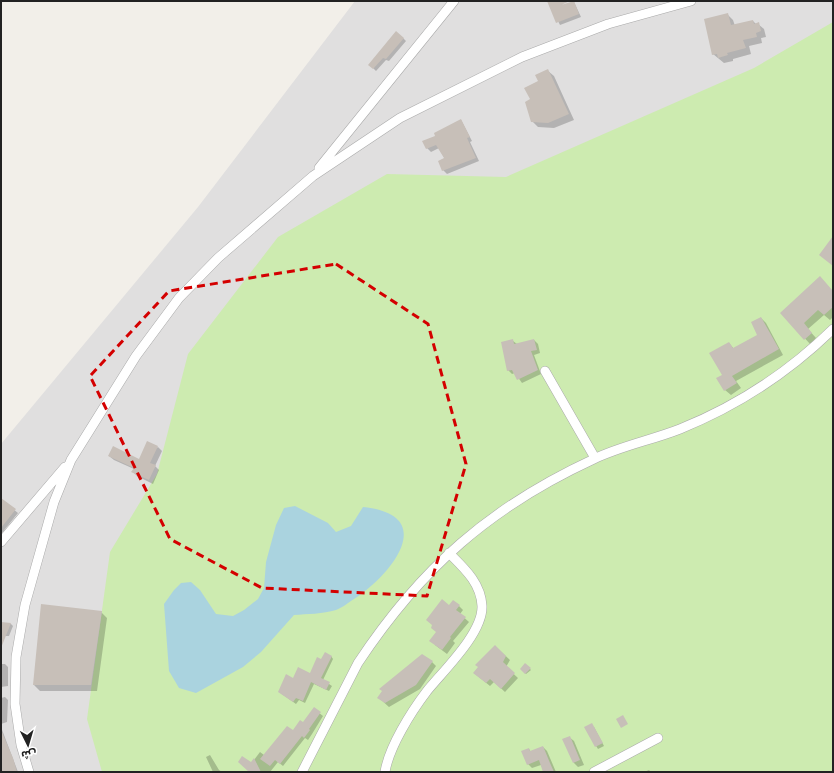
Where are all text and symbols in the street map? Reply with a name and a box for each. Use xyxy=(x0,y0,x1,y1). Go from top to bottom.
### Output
north arrow xyxy=(8,725,48,765)
text: ش xyxy=(21,746,37,764)

